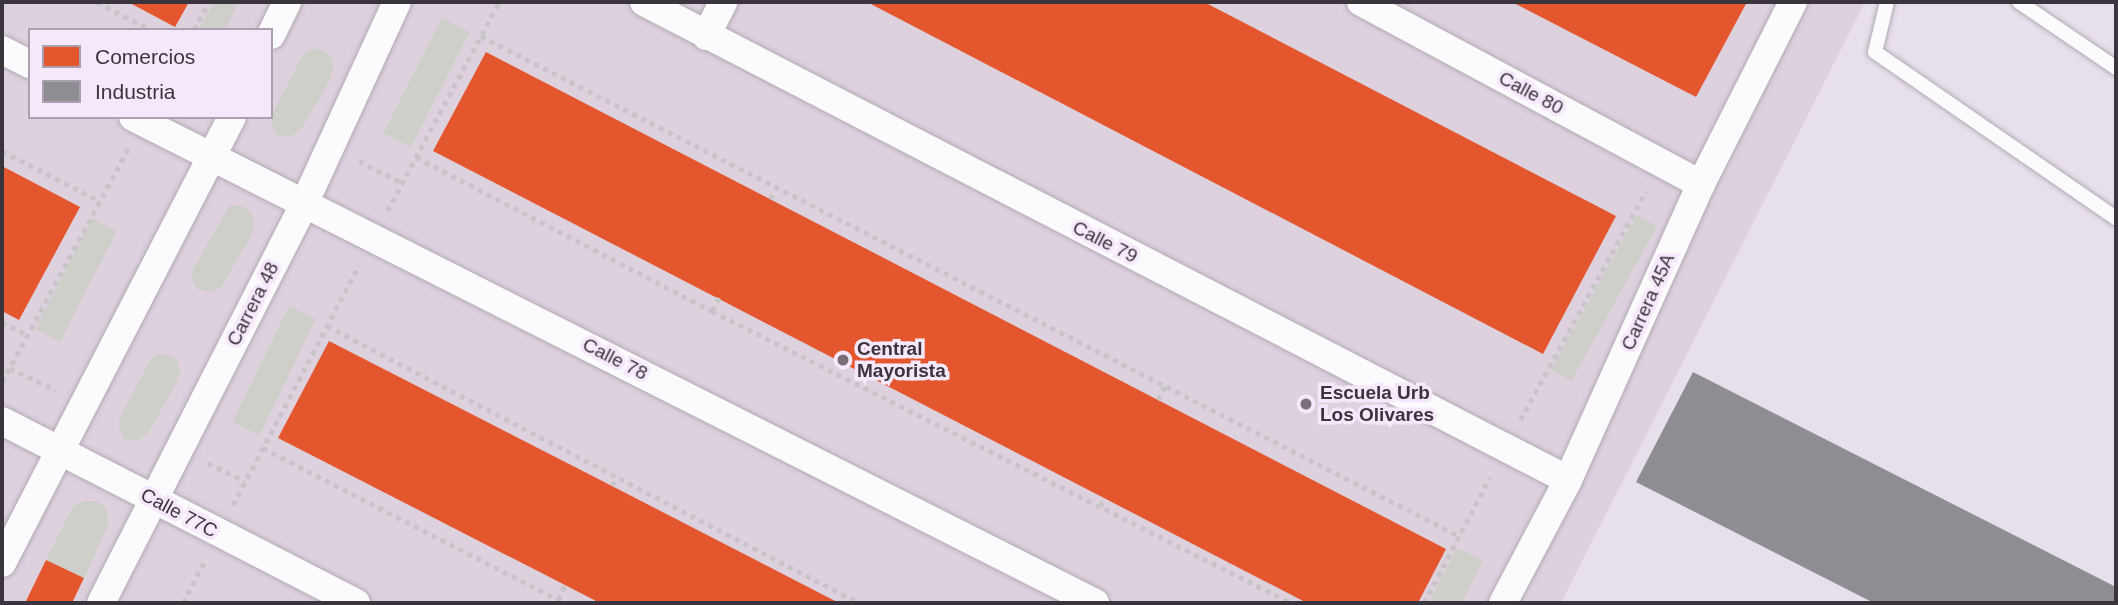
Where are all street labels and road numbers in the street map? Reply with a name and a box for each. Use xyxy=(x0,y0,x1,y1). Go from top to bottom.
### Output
street label: Calle 80 xyxy=(1495,67,1567,119)
street label: Calle 79 xyxy=(1069,216,1141,268)
street label: Carrera 45A xyxy=(1617,250,1679,354)
street label: Carrera 48 xyxy=(222,258,284,350)
street label: Calle 78 xyxy=(579,333,651,385)
street label: Calle 77C xyxy=(137,483,221,543)

